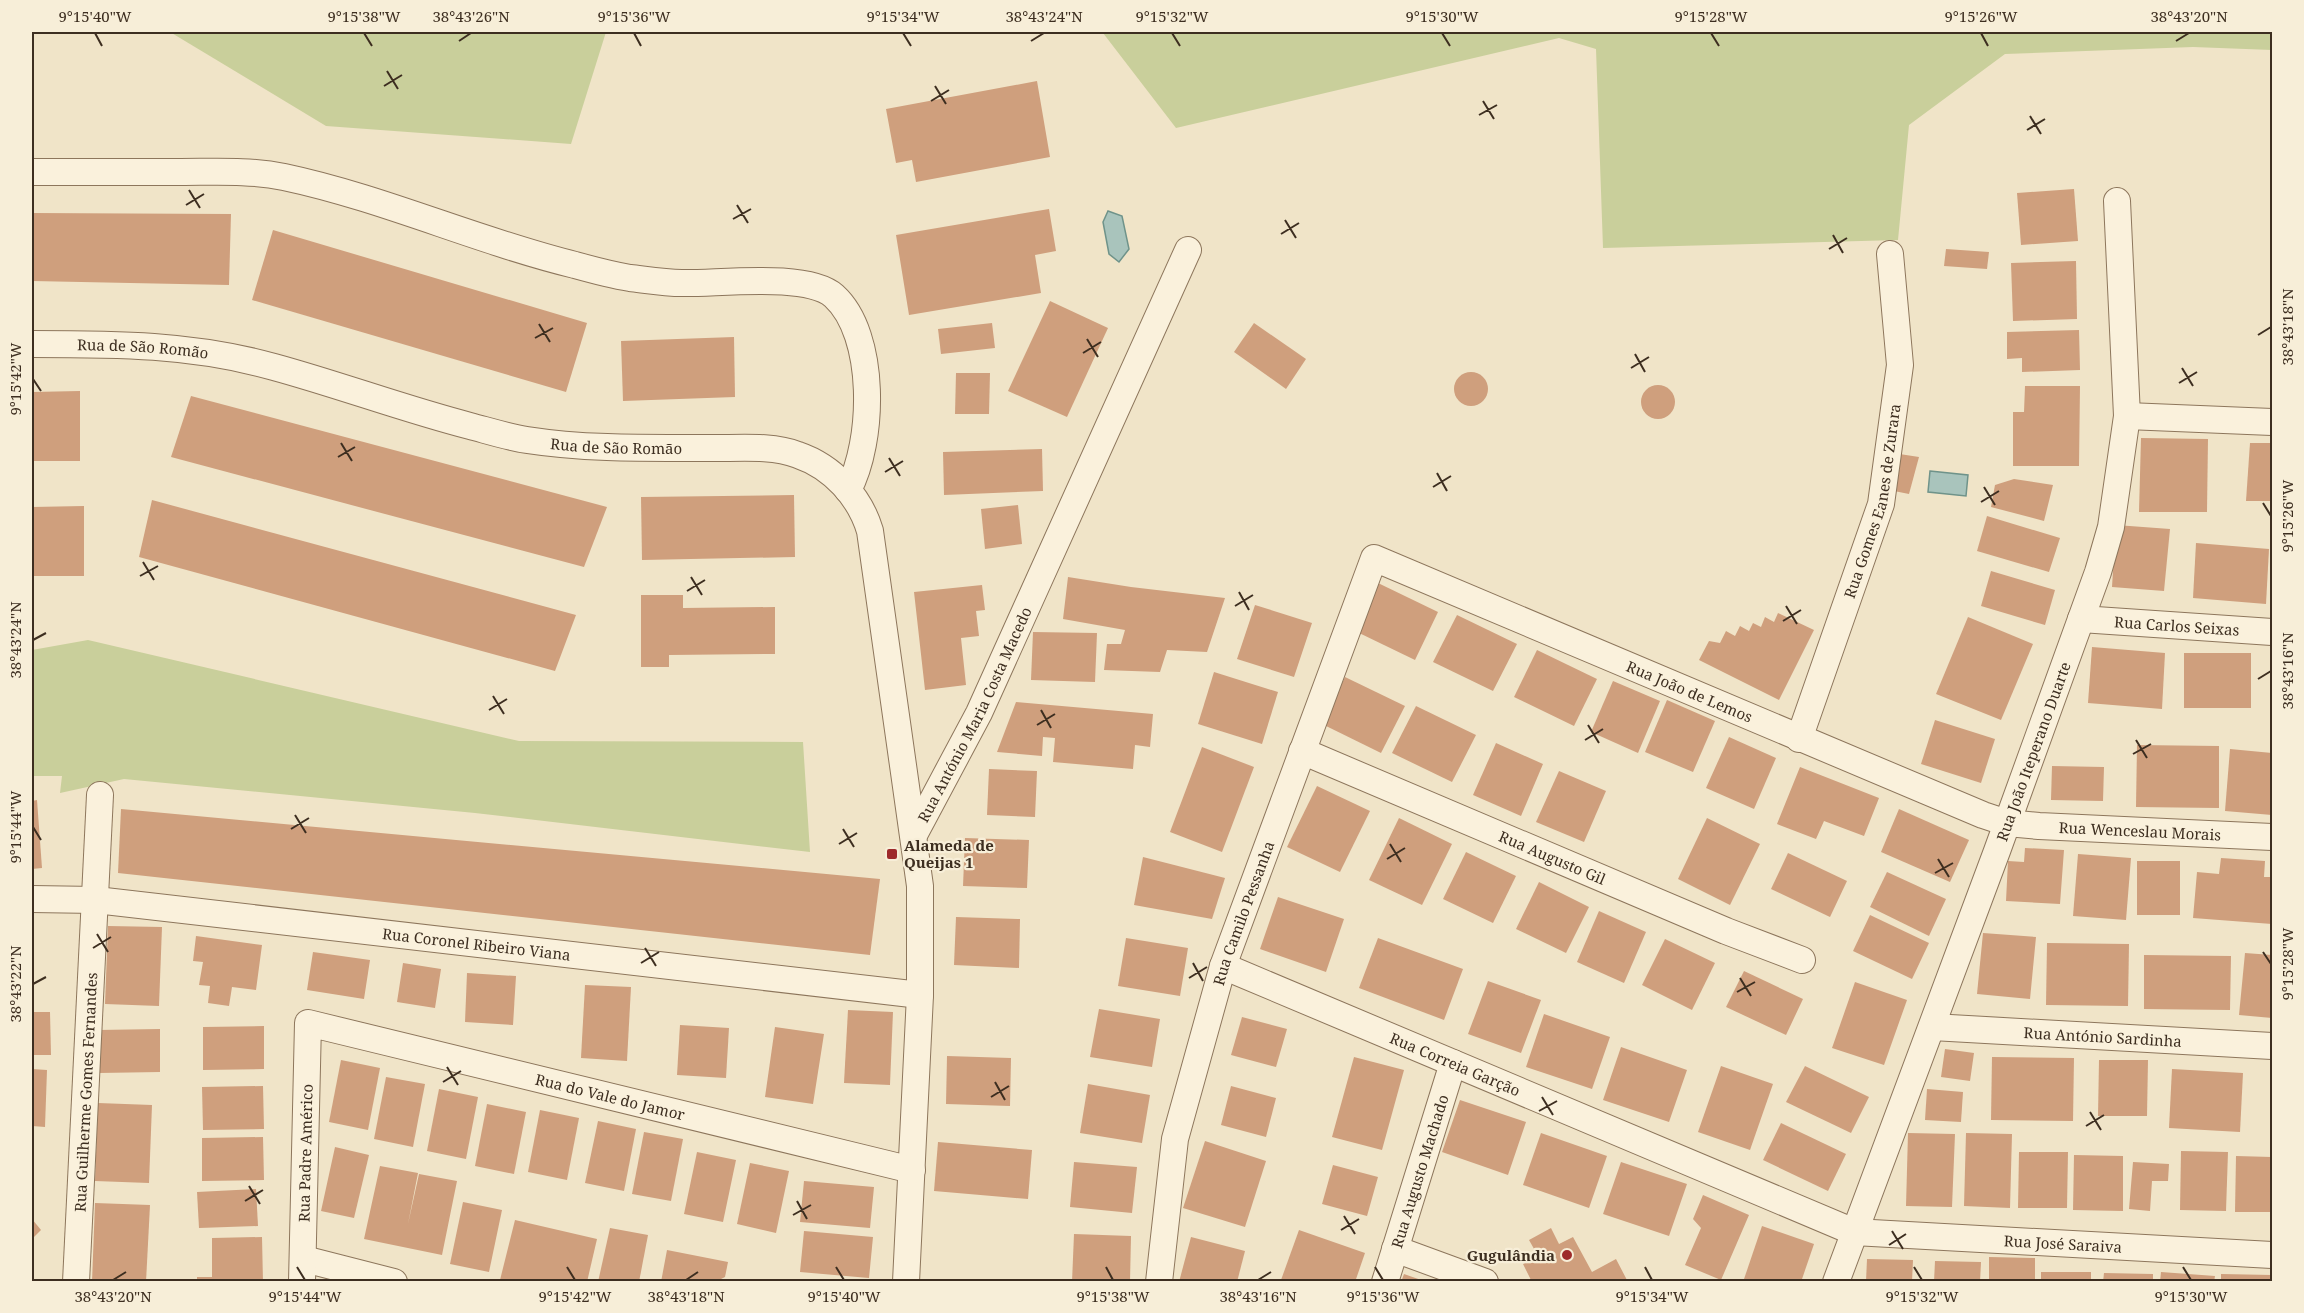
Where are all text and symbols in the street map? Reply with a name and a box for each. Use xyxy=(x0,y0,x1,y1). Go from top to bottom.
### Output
text: 9°15'40"W xyxy=(58,6,132,26)
text: 9°15'38"W xyxy=(327,6,401,26)
text: 38°43'26"N xyxy=(432,6,510,26)
text: 9°15'36"W xyxy=(597,6,671,26)
text: 9°15'34"W xyxy=(866,6,940,26)
text: 38°43'24"N xyxy=(1005,6,1083,26)
text: 9°15'32"W xyxy=(1135,6,1209,26)
text: 9°15'30"W xyxy=(1405,6,1479,26)
text: 9°15'28"W xyxy=(1674,6,1748,26)
text: 9°15'26"W xyxy=(1944,6,2018,26)
text: 38°43'20"N xyxy=(2150,6,2228,26)
text: 38°43'18"N xyxy=(2277,288,2297,366)
street label: Rua de São Romão xyxy=(77,334,210,363)
text: 9°15'42"W xyxy=(5,342,25,416)
street label: Rua Gomes Eanes de Zurara xyxy=(1839,402,1905,601)
street label: Rua de São Romão xyxy=(549,433,682,458)
text: 9°15'26"W xyxy=(2277,479,2297,553)
text: 38°43'24"N xyxy=(5,601,25,679)
street label: Rua António Maria Costa Macedo xyxy=(913,603,1036,826)
street label: Rua Carlos Seixas xyxy=(2114,611,2240,640)
text: 38°43'16"N xyxy=(2277,632,2297,710)
street label: Rua João de Lemos xyxy=(1624,656,1756,727)
street label: Rua João Iteperano Duarte xyxy=(1991,659,2075,844)
text: 9°15'44"W xyxy=(5,790,25,864)
street label: Rua Wenceslau Morais xyxy=(2058,817,2222,845)
street label: Rua Augusto Gil xyxy=(1496,826,1609,889)
place label: Alameda de Queijas 1 xyxy=(904,835,994,872)
street label: Rua Camilo Pessanha xyxy=(1208,838,1278,988)
marker: Alameda de Queijas 1 xyxy=(885,847,899,861)
street label: Rua Coronel Ribeiro Viana xyxy=(381,923,572,965)
text: 9°15'28"W xyxy=(2277,927,2297,1001)
text: 38°43'22"N xyxy=(5,945,25,1023)
street label: Rua Guilherme Gomes Fernandes xyxy=(69,972,101,1212)
street label: Rua António Sardinha xyxy=(2023,1022,2182,1051)
street label: Rua Correia Garção xyxy=(1387,1028,1523,1100)
street label: Rua do Vale do Jamor xyxy=(533,1069,687,1124)
street label: Rua Padre Américo xyxy=(293,1084,317,1222)
street label: Rua Augusto Machado xyxy=(1386,1092,1453,1250)
street label: Rua José Saraiva xyxy=(2003,1230,2122,1257)
place label: Gugulândia xyxy=(1467,1245,1555,1265)
marker: Gugulândia xyxy=(1560,1248,1574,1262)
text: 38°43'20"N xyxy=(74,1286,152,1306)
text: 9°15'44"W xyxy=(268,1286,342,1306)
text: 9°15'42"W xyxy=(538,1286,612,1306)
text: 38°43'18"N xyxy=(647,1286,725,1306)
text: 9°15'40"W xyxy=(807,1286,881,1306)
text: 9°15'38"W xyxy=(1076,1286,1150,1306)
text: 38°43'16"N xyxy=(1219,1286,1297,1306)
text: 9°15'36"W xyxy=(1346,1286,1420,1306)
text: 9°15'34"W xyxy=(1615,1286,1689,1306)
text: 9°15'32"W xyxy=(1885,1286,1959,1306)
text: 9°15'30"W xyxy=(2154,1286,2228,1306)

